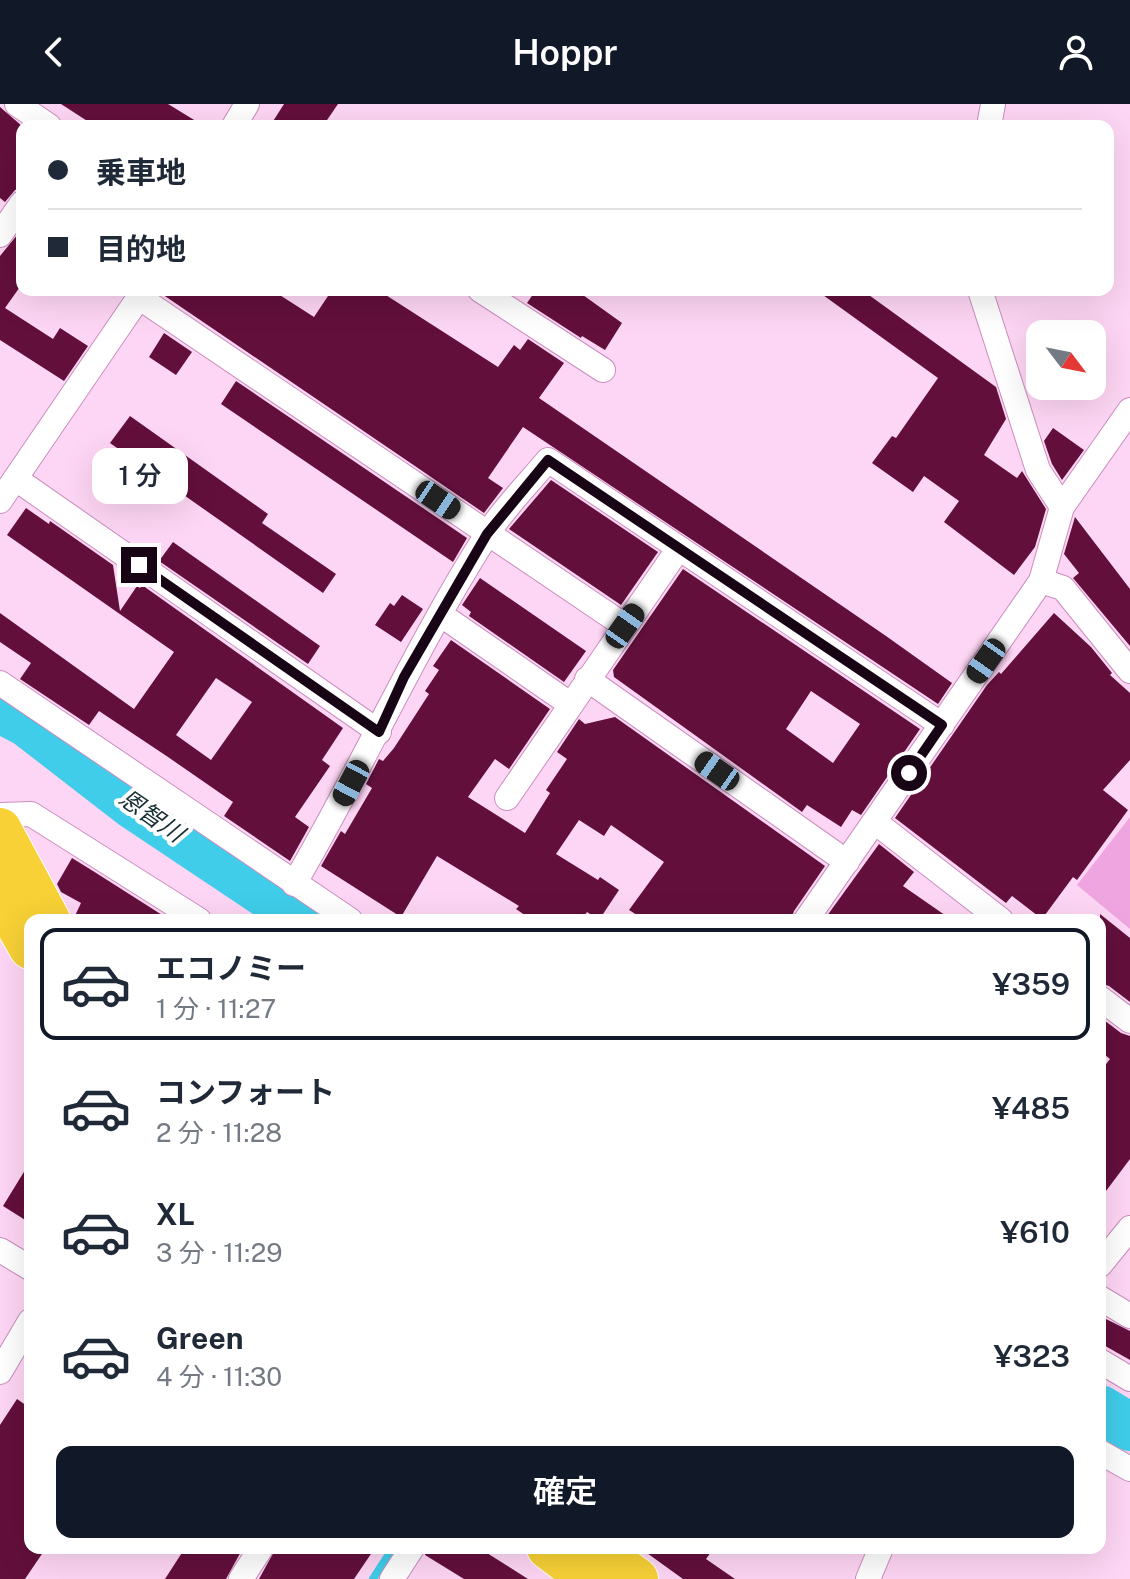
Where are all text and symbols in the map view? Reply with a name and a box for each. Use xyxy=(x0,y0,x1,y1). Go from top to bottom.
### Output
icon: back xyxy=(32,30,76,74)
icon: person xyxy=(1054,30,1098,74)
text: Hoppr xyxy=(512,31,618,73)
text: 乗車地 xyxy=(96,154,186,190)
text: 目的地 xyxy=(96,231,186,267)
north arrow xyxy=(1026,320,1106,400)
map controls xyxy=(1026,320,1106,400)
callout: 1 分 xyxy=(91,449,187,505)
text: 1 分 xyxy=(119,460,161,491)
car xyxy=(411,477,465,523)
route end xyxy=(121,547,157,583)
car xyxy=(601,599,649,653)
car xyxy=(962,634,1010,688)
car xyxy=(690,747,744,795)
route start xyxy=(891,755,927,791)
car xyxy=(329,756,373,810)
water label: 恩智川 xyxy=(114,783,192,849)
icon: car xyxy=(60,948,132,1020)
text: エコノミー xyxy=(156,950,306,986)
text: ¥359 xyxy=(992,966,1070,1002)
text: 1 分 · 11:27 xyxy=(156,993,276,1024)
icon: car xyxy=(60,1072,132,1144)
text: コンフォート xyxy=(156,1074,335,1110)
text: ¥485 xyxy=(992,1090,1070,1126)
text: 2 分 · 11:28 xyxy=(156,1117,282,1148)
icon: car xyxy=(60,1196,132,1268)
text: XL xyxy=(156,1196,195,1232)
text: ¥610 xyxy=(1000,1214,1070,1250)
text: 3 分 · 11:29 xyxy=(156,1237,282,1268)
icon: car xyxy=(60,1320,132,1392)
text: Green xyxy=(156,1320,243,1356)
text: ¥323 xyxy=(993,1338,1070,1374)
text: 4 分 · 11:30 xyxy=(156,1361,282,1392)
button: 確定 xyxy=(56,1446,1074,1538)

